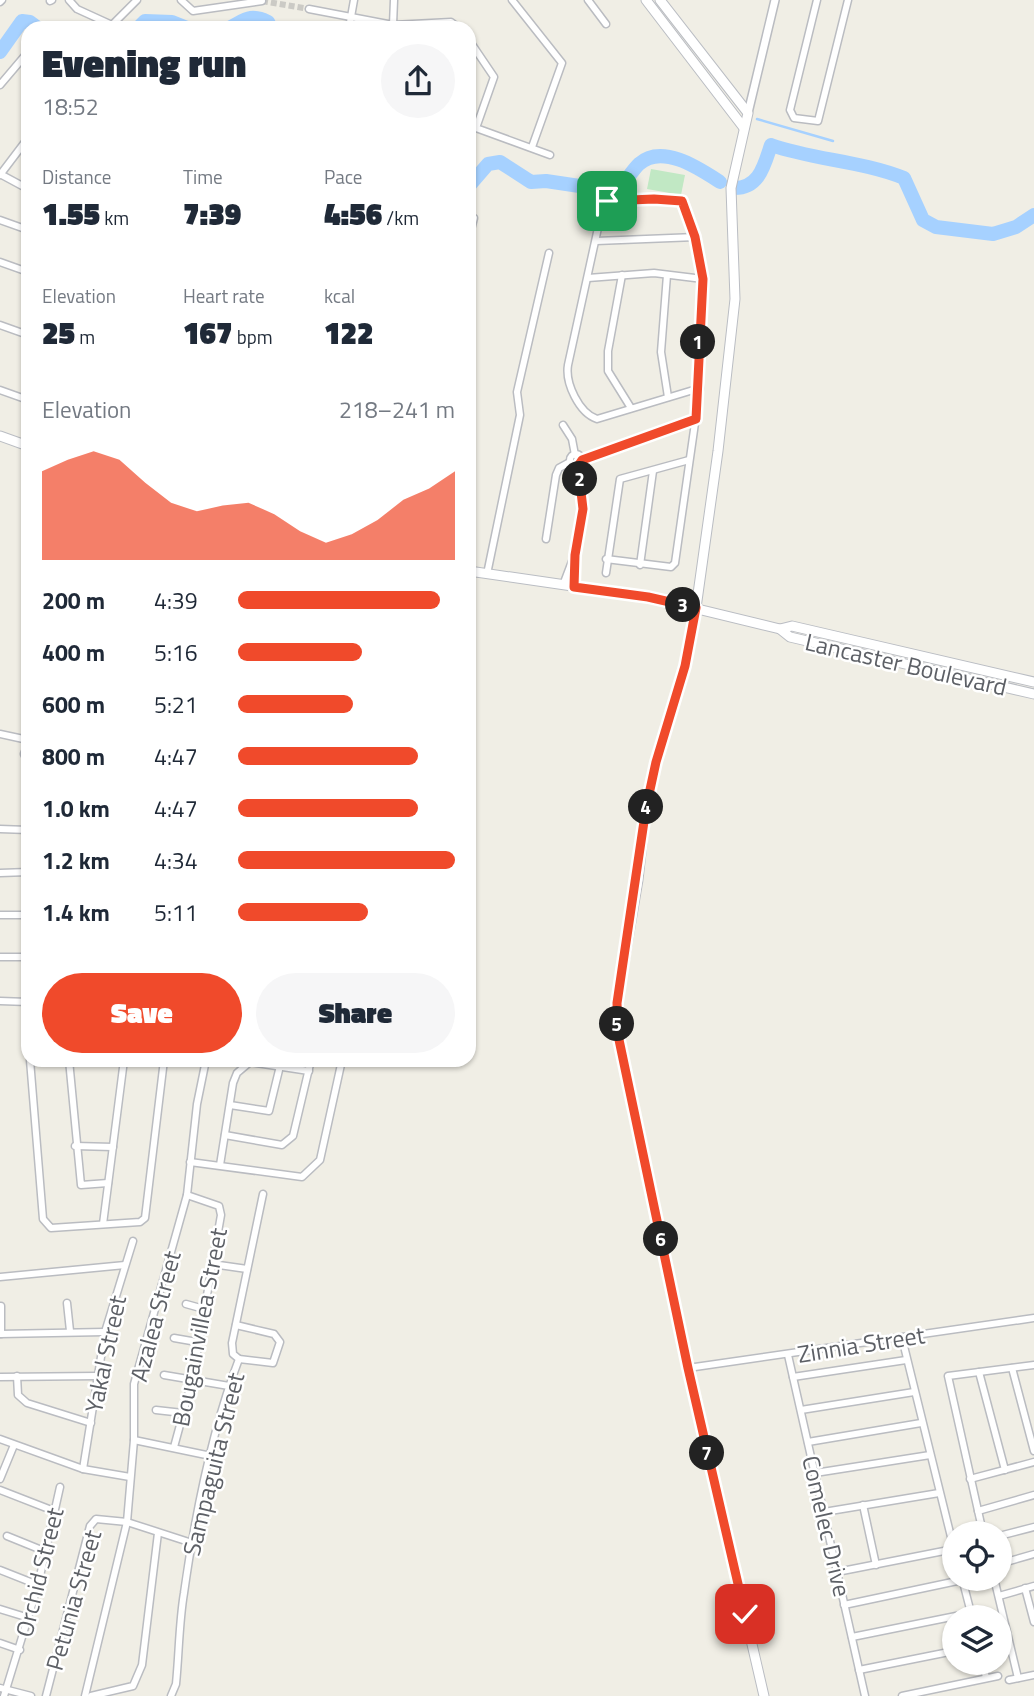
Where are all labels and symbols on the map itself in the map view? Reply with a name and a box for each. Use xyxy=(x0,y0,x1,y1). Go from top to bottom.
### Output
pin xyxy=(577,171,637,231)
pin: 1 xyxy=(680,324,716,360)
pin: 2 xyxy=(562,462,598,496)
pin: 3 xyxy=(666,588,700,622)
street label: Lancaster Boulevard xyxy=(802,623,1010,705)
pin: 4 xyxy=(628,790,664,824)
pin: 5 xyxy=(600,1006,634,1042)
pin: 6 xyxy=(644,1222,678,1256)
street label: Bougainvillea Street xyxy=(162,1224,236,1429)
street label: Azalea Street xyxy=(120,1246,190,1385)
street label: Yakal Street xyxy=(75,1291,135,1416)
street label: Zinnia Street xyxy=(795,1316,928,1372)
street label: Sampaguita Street xyxy=(173,1368,253,1559)
pin: 7 xyxy=(690,1436,724,1470)
street label: Comelec Drive xyxy=(793,1452,861,1600)
street label: Orchid Street xyxy=(6,1503,73,1641)
street label: Petunia Street xyxy=(36,1525,110,1674)
pin xyxy=(715,1584,775,1644)

